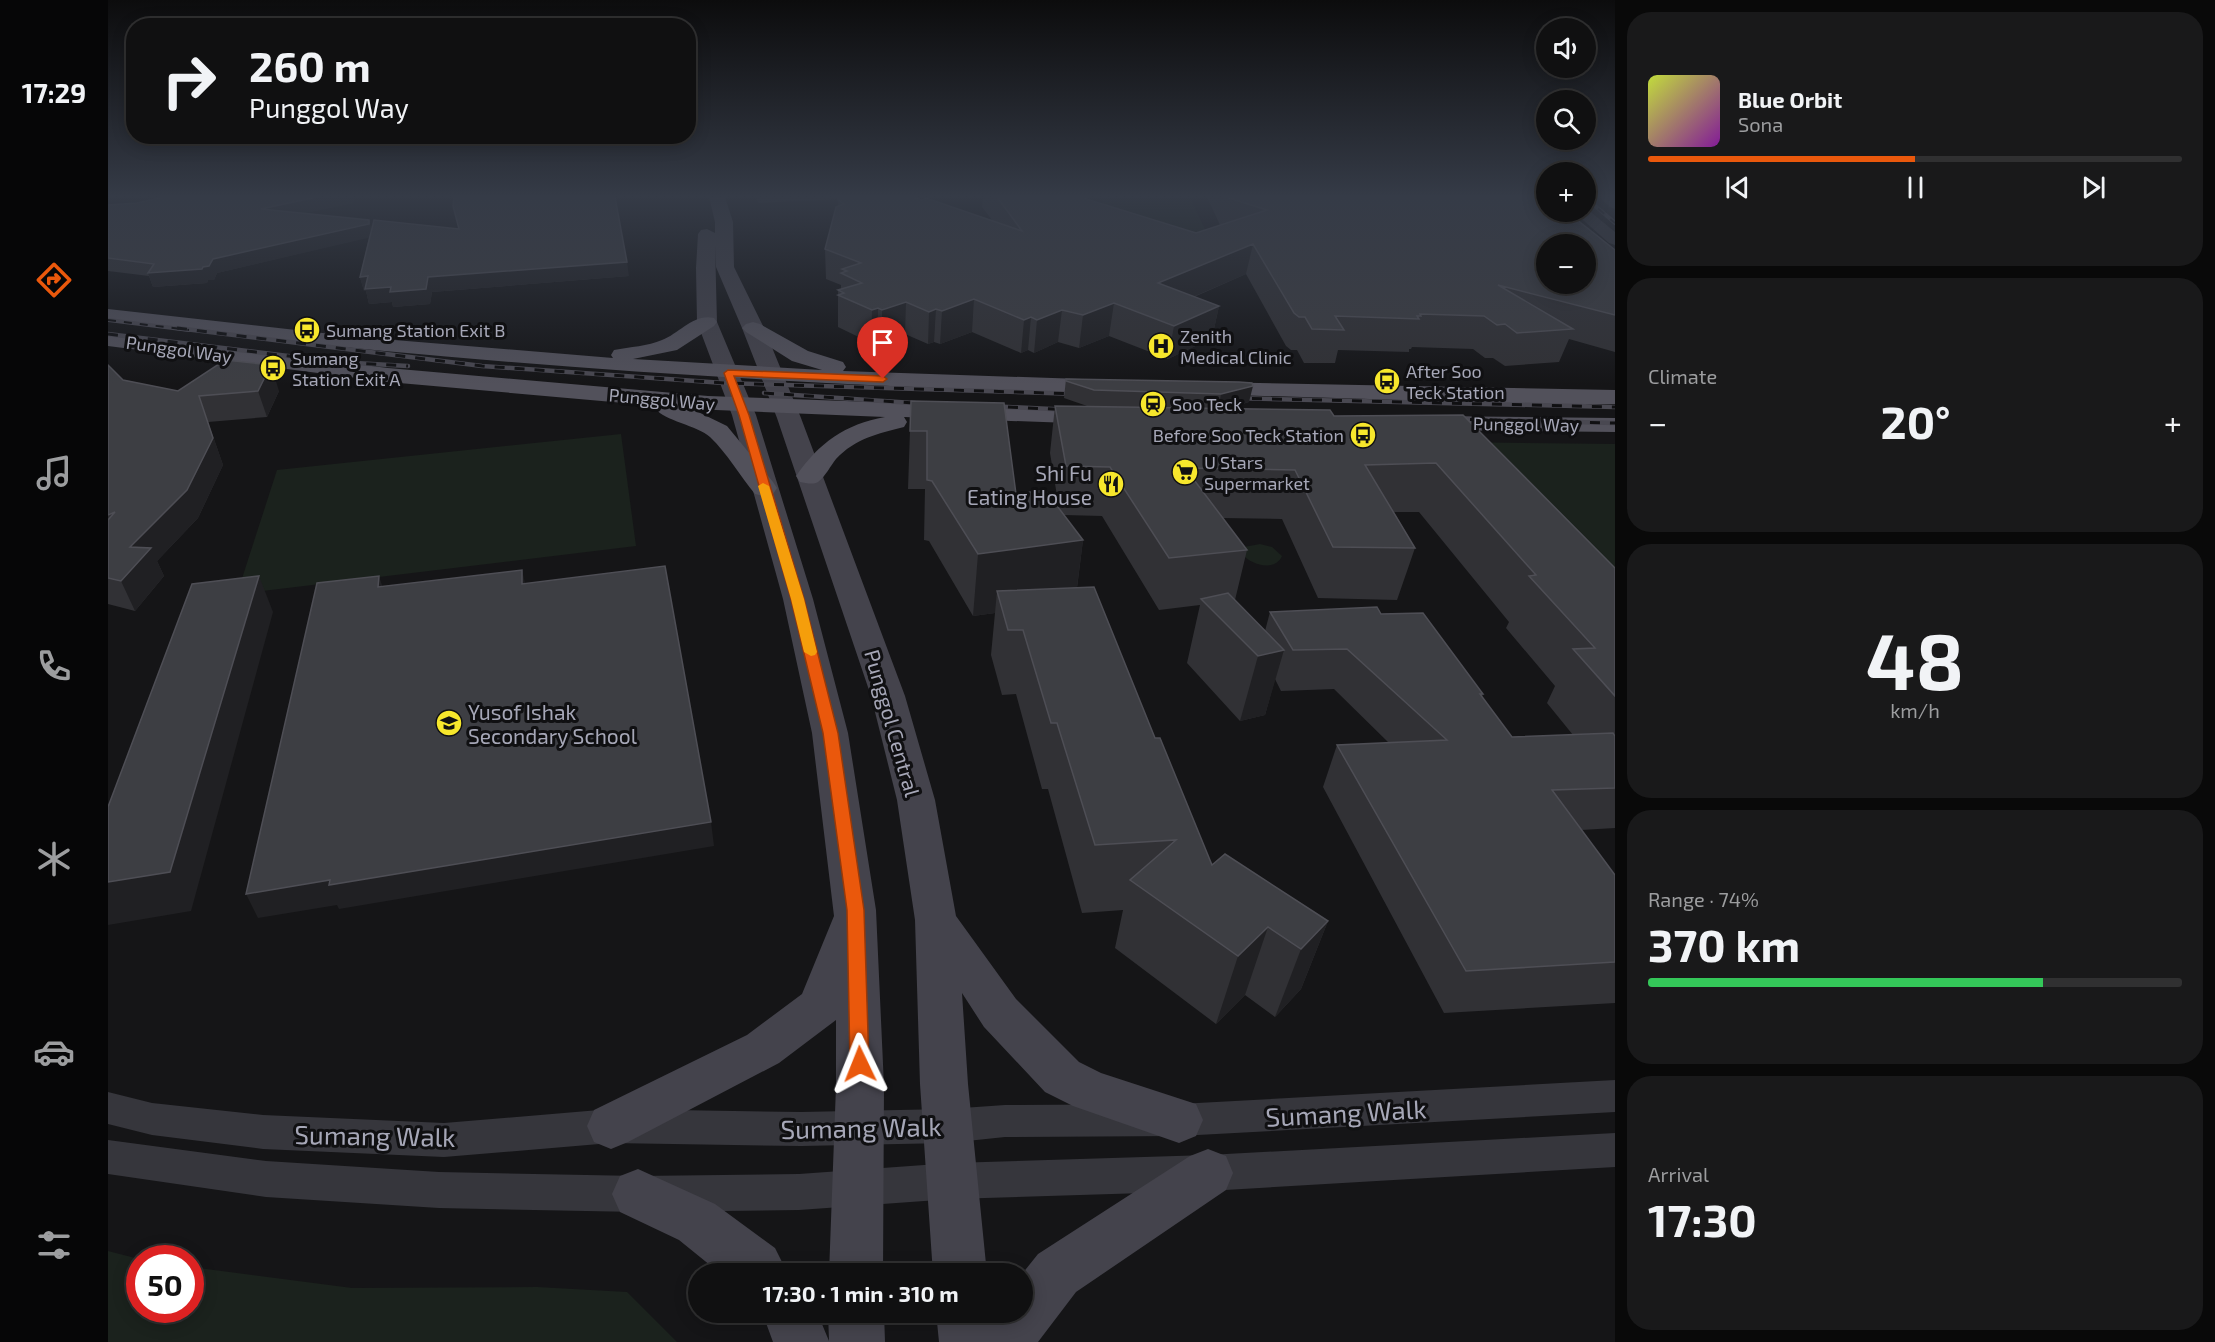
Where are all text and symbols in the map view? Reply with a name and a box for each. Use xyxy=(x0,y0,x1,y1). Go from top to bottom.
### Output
map controls xyxy=(1536,18,1596,294)
button: sound xyxy=(1536,18,1596,78)
text: 260 m xyxy=(249,40,371,90)
icon: right xyxy=(150,42,228,120)
text: 17:29 xyxy=(22,76,86,108)
text: Blue Orbit xyxy=(1738,86,1842,112)
button: search xyxy=(1536,90,1596,150)
text: Punggol Way xyxy=(249,91,409,123)
text: Sona xyxy=(1738,112,1783,136)
button: + xyxy=(1536,162,1596,222)
icon: previous xyxy=(1721,171,1754,204)
icon: pause xyxy=(1899,171,1932,204)
icon: next xyxy=(2077,171,2110,204)
button: − xyxy=(1536,234,1596,294)
icon: directions xyxy=(33,259,75,301)
bus stop icon: Sumang Station Exit B xyxy=(292,315,322,345)
pin xyxy=(857,317,908,379)
place label: Sumang Station Exit B xyxy=(326,319,505,341)
place label: Zenith Medical Clinic xyxy=(1180,325,1292,368)
icon: arrive xyxy=(866,326,899,359)
street label: Punggol Way xyxy=(125,331,234,367)
hospital icon: Zenith Medical Clinic xyxy=(1146,331,1176,361)
place label: Sumang Station Exit A xyxy=(292,347,401,390)
bus stop icon: Sumang Station Exit A xyxy=(258,353,288,383)
place label: After Soo Teck Station xyxy=(1406,360,1505,403)
text: Climate xyxy=(1648,364,1717,388)
bus stop icon: After Soo Teck Station xyxy=(1372,366,1402,396)
street label: Punggol Way xyxy=(608,383,716,415)
station icon: Soo Teck xyxy=(1138,389,1168,419)
place label: Soo Teck xyxy=(1172,393,1242,415)
text: 20° xyxy=(1881,394,1951,448)
text: − xyxy=(1648,402,1667,442)
text: + xyxy=(2164,402,2182,442)
street label: Punggol Way xyxy=(1473,412,1580,436)
bus stop icon: Before Soo Teck Station xyxy=(1348,420,1378,450)
place label: Before Soo Teck Station xyxy=(1153,424,1344,446)
place label: U Stars Supermarket xyxy=(1204,451,1310,494)
icon: music xyxy=(33,452,75,494)
supermarket icon: U Stars Supermarket xyxy=(1170,457,1200,487)
place label: Shi Fu Eating House xyxy=(967,460,1092,509)
restaurant icon: Shi Fu Eating House xyxy=(1096,469,1126,499)
text: 48 xyxy=(1866,612,1964,706)
icon: phone xyxy=(33,645,75,687)
street label: Punggol Central xyxy=(860,647,926,800)
text: km/h xyxy=(1890,698,1940,722)
place label: Yusof Ishak Secondary School xyxy=(468,699,638,748)
school or university icon: Yusof Ishak Secondary School xyxy=(434,708,464,738)
icon: climate xyxy=(33,838,75,880)
text: Range · 74% xyxy=(1648,887,1759,911)
text: 370 km xyxy=(1648,917,1800,971)
icon: car xyxy=(33,1031,75,1073)
position arrow xyxy=(828,1032,892,1096)
street label: Sumang Walk xyxy=(1265,1092,1427,1132)
street label: Sumang Walk xyxy=(780,1110,942,1144)
street label: Sumang Walk xyxy=(294,1118,456,1152)
text: Arrival xyxy=(1648,1162,1709,1186)
text: 17:30 xyxy=(1648,1192,1757,1246)
icon: filters xyxy=(33,1224,75,1266)
speed limit sign: 50 xyxy=(126,1245,204,1323)
text: 17:30 · 1 min · 310 m xyxy=(762,1280,959,1306)

